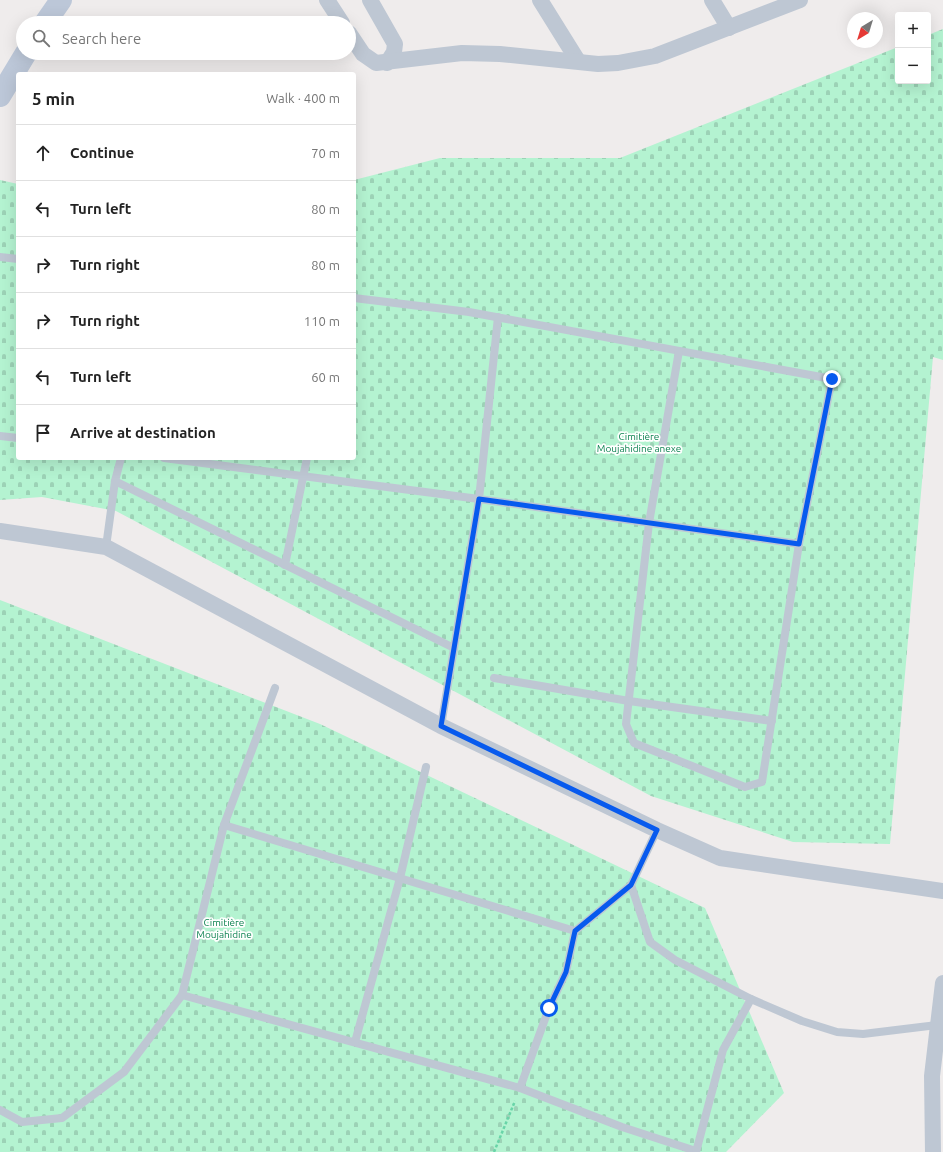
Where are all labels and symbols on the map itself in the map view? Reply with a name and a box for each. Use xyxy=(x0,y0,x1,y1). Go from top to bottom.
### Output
north arrow xyxy=(847,12,883,48)
route end xyxy=(823,370,841,388)
park label: Cimitière Moujahidine anexe xyxy=(597,431,681,454)
park label: Cimitière Moujahidine xyxy=(196,917,252,940)
route start xyxy=(540,999,558,1017)

